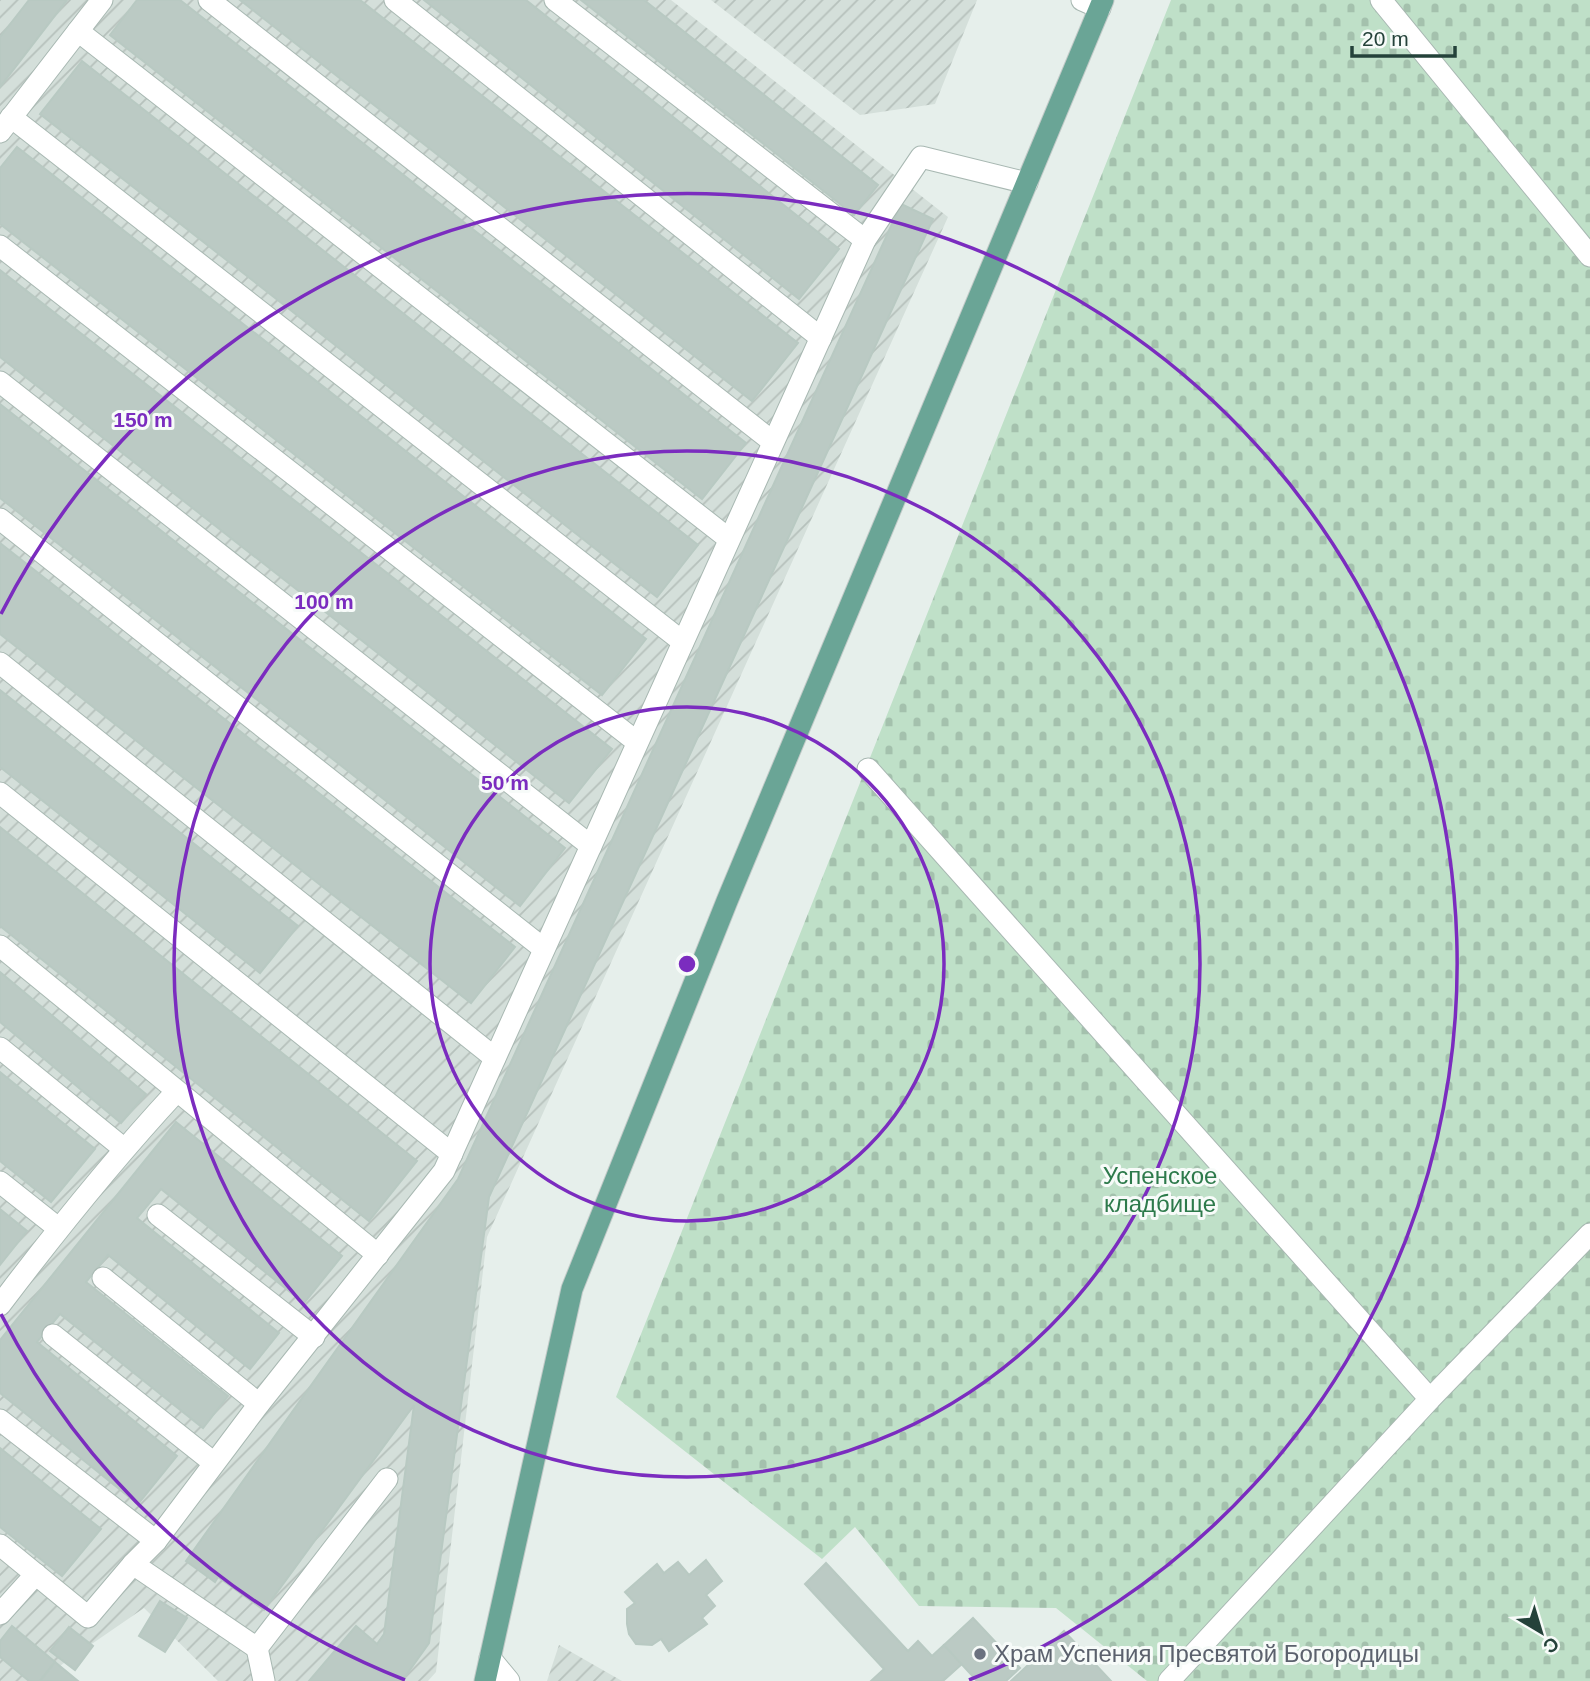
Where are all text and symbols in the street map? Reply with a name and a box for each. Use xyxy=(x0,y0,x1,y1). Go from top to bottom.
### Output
scale bar xyxy=(1352,14,1455,58)
text: 20 m xyxy=(1362,27,1409,50)
text: 150 m xyxy=(113,408,173,431)
text: 100 m xyxy=(294,590,354,613)
text: 50 m xyxy=(481,771,529,794)
centre of rings xyxy=(675,952,699,976)
park label: Успенское кладбище xyxy=(1103,1162,1217,1217)
north arrow xyxy=(1506,1597,1576,1667)
text: С xyxy=(1539,1633,1563,1658)
place label: Храм Успения Пресвятой Богородицы xyxy=(994,1640,1419,1667)
marker: Храм Успения Пресвятой Богородицы xyxy=(972,1646,988,1662)

